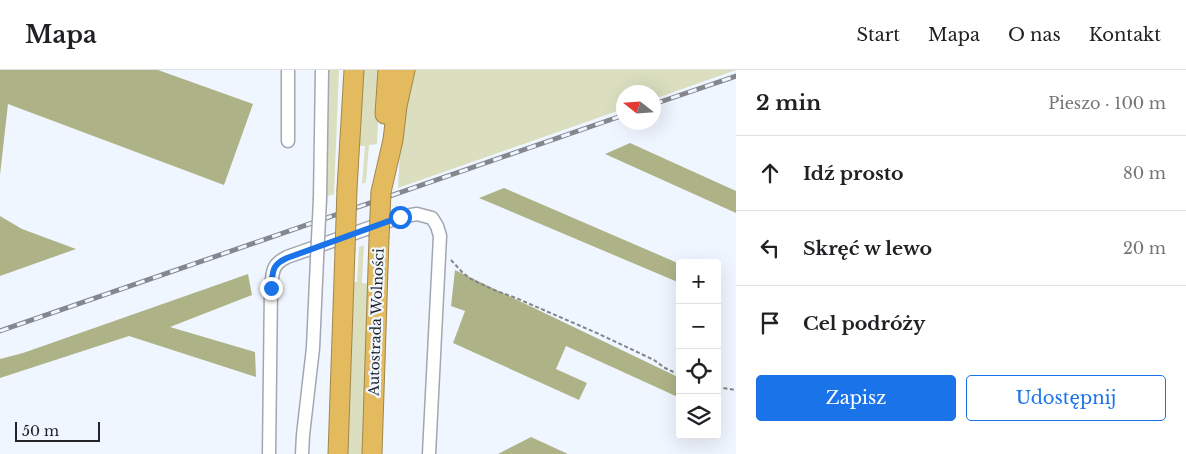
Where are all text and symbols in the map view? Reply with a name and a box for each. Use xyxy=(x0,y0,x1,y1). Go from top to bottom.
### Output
text: Mapa xyxy=(25,20,97,49)
text: Start xyxy=(856,24,900,46)
text: Mapa xyxy=(928,24,980,46)
text: O nas xyxy=(1008,24,1061,46)
text: Kontakt xyxy=(1089,24,1161,46)
north arrow xyxy=(616,85,661,130)
text: 2 min xyxy=(756,90,821,116)
text: Pieszo · 100 m xyxy=(1048,93,1166,113)
icon: ahead xyxy=(756,159,784,187)
text: Idź prosto xyxy=(803,162,904,185)
text: 80 m xyxy=(1123,163,1166,183)
route start xyxy=(389,206,412,229)
icon: left xyxy=(756,234,784,262)
text: Skręć w lewo xyxy=(803,237,932,260)
text: 20 m xyxy=(1123,238,1166,258)
street label: Autostrada Wolności xyxy=(364,248,388,397)
map controls xyxy=(676,259,721,439)
button: + xyxy=(676,259,721,304)
route end xyxy=(260,277,283,300)
button: − xyxy=(676,304,721,349)
icon: arrive xyxy=(756,309,784,337)
text: Cel podróży xyxy=(803,312,925,335)
button: locate xyxy=(676,349,721,394)
button: Zapisz xyxy=(756,375,956,421)
button: Udostępnij xyxy=(966,375,1166,421)
button: layers xyxy=(676,394,721,439)
scale bar xyxy=(15,419,100,442)
text: 50 m xyxy=(22,422,59,440)

